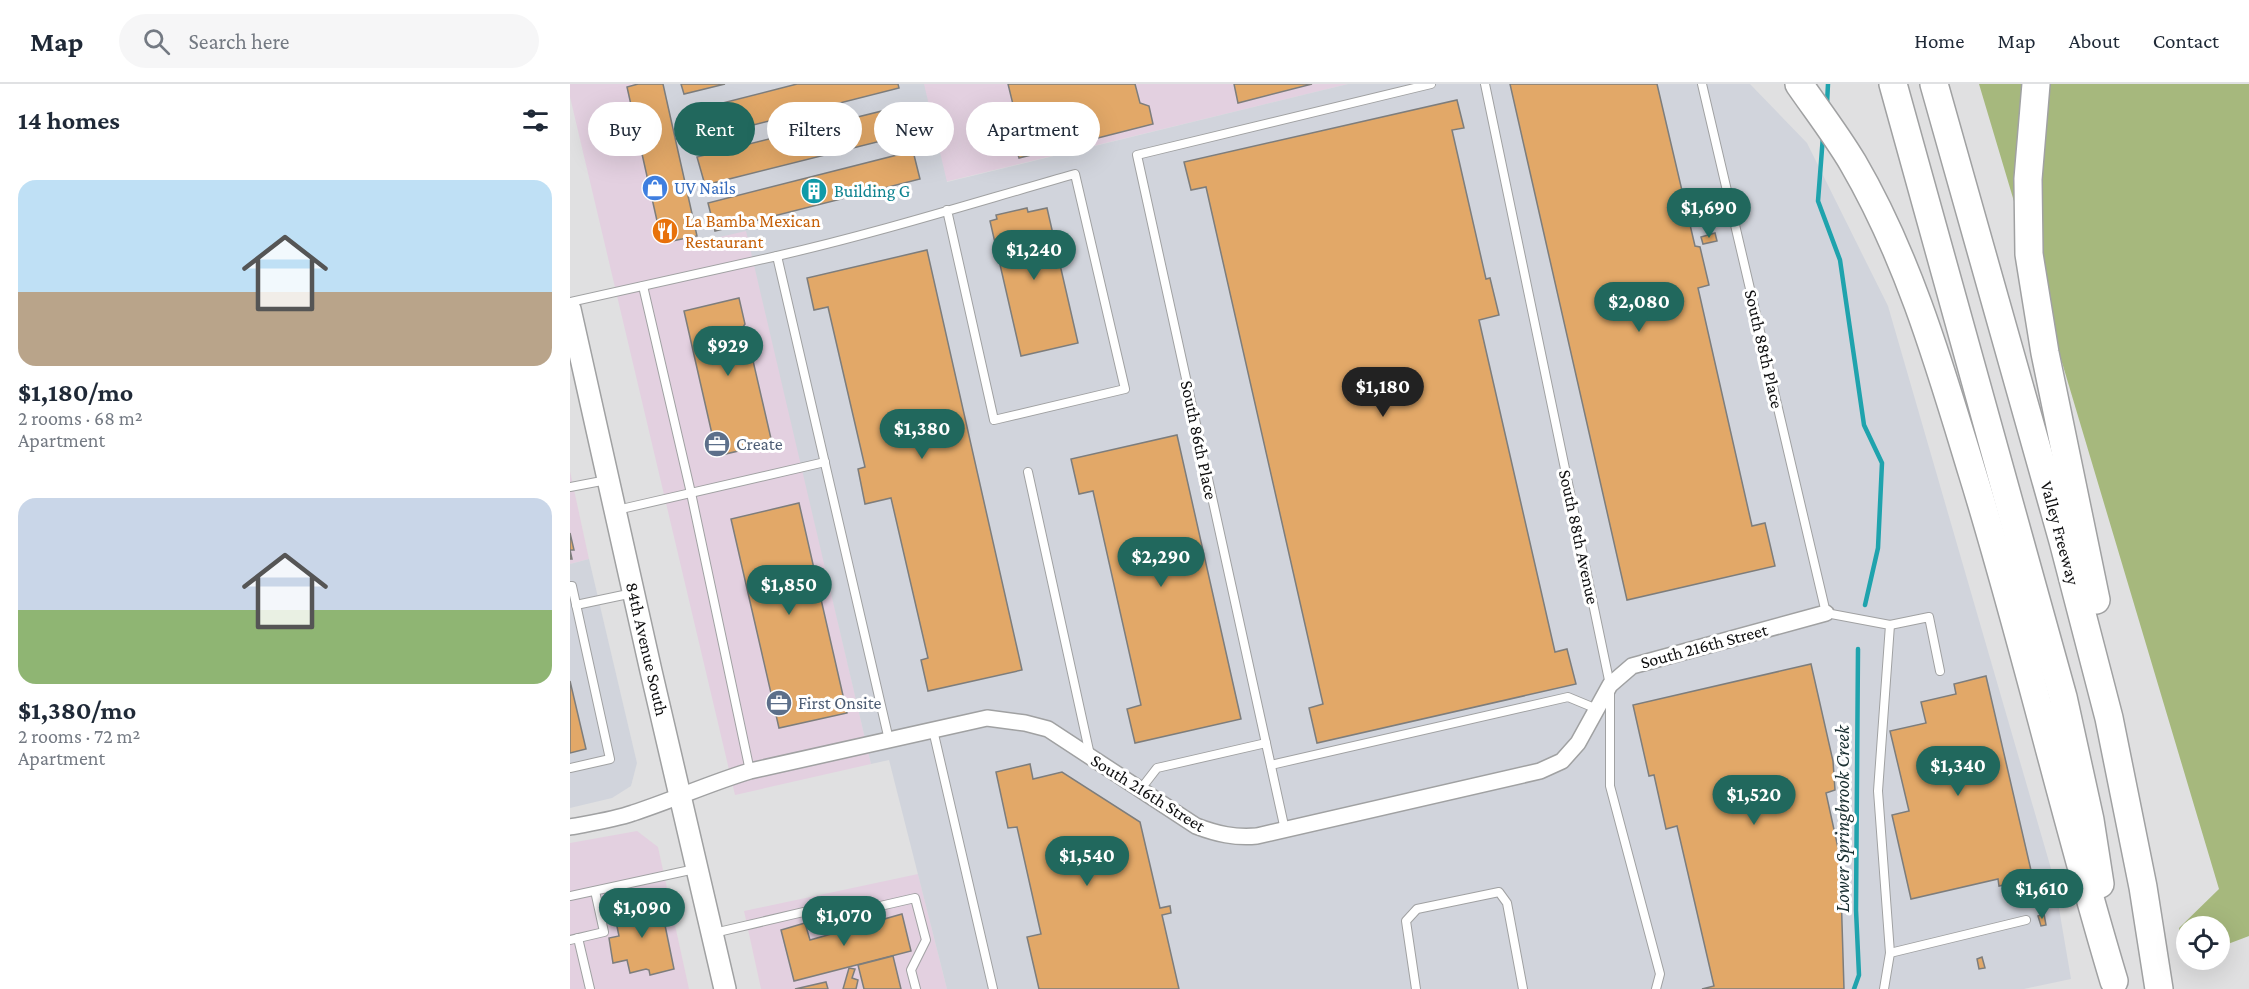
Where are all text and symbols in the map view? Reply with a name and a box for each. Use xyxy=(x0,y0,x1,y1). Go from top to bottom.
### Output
search box xyxy=(119,14,539,68)
icon: search xyxy=(140,25,173,58)
text: Map xyxy=(30,26,83,57)
text: Search here xyxy=(188,29,289,54)
text: Home xyxy=(1914,29,1964,53)
text: Map xyxy=(1997,29,2036,53)
text: About xyxy=(2069,29,2120,53)
text: Contact xyxy=(2153,29,2219,53)
chip: Buy xyxy=(588,102,662,156)
chip: Rent xyxy=(674,102,755,156)
chip: Filters xyxy=(767,102,862,156)
chip: New xyxy=(874,102,954,156)
chip: Apartment xyxy=(966,102,1100,156)
icon: filters xyxy=(519,104,552,137)
text: 14 homes xyxy=(18,106,120,135)
shop icon: UV Nails xyxy=(640,173,670,203)
building icon: Building G xyxy=(799,176,829,206)
place label: UV Nails xyxy=(674,178,736,198)
place label: Building G xyxy=(834,181,910,201)
pin: $1,690 xyxy=(1660,188,1758,239)
text: $1,690 xyxy=(1681,196,1737,218)
place label: La Bamba Mexican Restaurant xyxy=(685,211,821,252)
restaurant icon: La Bamba Mexican Restaurant xyxy=(650,216,680,246)
icon: home xyxy=(231,219,339,327)
pin: $1,240 xyxy=(985,230,1083,281)
text: $1,240 xyxy=(1006,238,1062,260)
pin: $2,080 xyxy=(1590,282,1688,333)
street label: South 88th Place xyxy=(1741,288,1787,411)
text: $2,080 xyxy=(1608,290,1670,312)
pin: $929 xyxy=(692,326,764,377)
text: $929 xyxy=(707,334,749,356)
pin: $1,180 xyxy=(1334,367,1432,418)
text: $1,180 xyxy=(1356,375,1410,397)
text: $1,180/mo xyxy=(18,378,133,407)
street label: South 86th Place xyxy=(1177,379,1221,501)
text: 2 rooms · 68 m² xyxy=(18,407,143,429)
pin: $1,380 xyxy=(873,409,971,460)
text: $1,380 xyxy=(894,417,950,439)
text: Apartment xyxy=(18,429,105,451)
office icon: Create xyxy=(702,429,732,459)
place label: Create xyxy=(736,434,783,454)
street label: South 88th Avenue xyxy=(1555,468,1603,606)
street label: Valley Freeway xyxy=(2036,479,2084,588)
icon: home xyxy=(231,537,339,645)
pin: $2,290 xyxy=(1112,537,1210,588)
text: $2,290 xyxy=(1132,545,1190,567)
pin: $1,850 xyxy=(740,565,838,616)
text: $1,850 xyxy=(761,573,817,595)
street label: 84th Avenue South xyxy=(622,580,672,718)
street label: South 216th Street xyxy=(1638,619,1771,673)
office icon: First Onsite xyxy=(764,688,794,718)
place label: First Onsite xyxy=(798,693,881,713)
text: $1,380/mo xyxy=(18,696,136,725)
water label: Lower Springbrook Creek xyxy=(1831,724,1854,913)
text: 2 rooms · 72 m² xyxy=(18,725,140,747)
pin: $1,340 xyxy=(1909,746,2007,797)
text: Apartment xyxy=(18,747,105,769)
street label: South 216th Street xyxy=(1087,750,1210,837)
text: $1,340 xyxy=(1930,754,1986,776)
pin: $1,520 xyxy=(1705,775,1803,826)
text: $1,520 xyxy=(1727,783,1781,805)
pin: $1,540 xyxy=(1038,836,1136,887)
text: $1,540 xyxy=(1059,844,1115,866)
pin: $1,610 xyxy=(1993,869,2091,920)
text: $1,610 xyxy=(2015,877,2069,899)
pin: $1,090 xyxy=(593,888,691,939)
text: $1,090 xyxy=(613,896,671,918)
pin: $1,070 xyxy=(795,896,893,947)
text: $1,070 xyxy=(816,904,872,926)
map controls xyxy=(2176,916,2230,970)
button: locate xyxy=(2176,916,2230,970)

